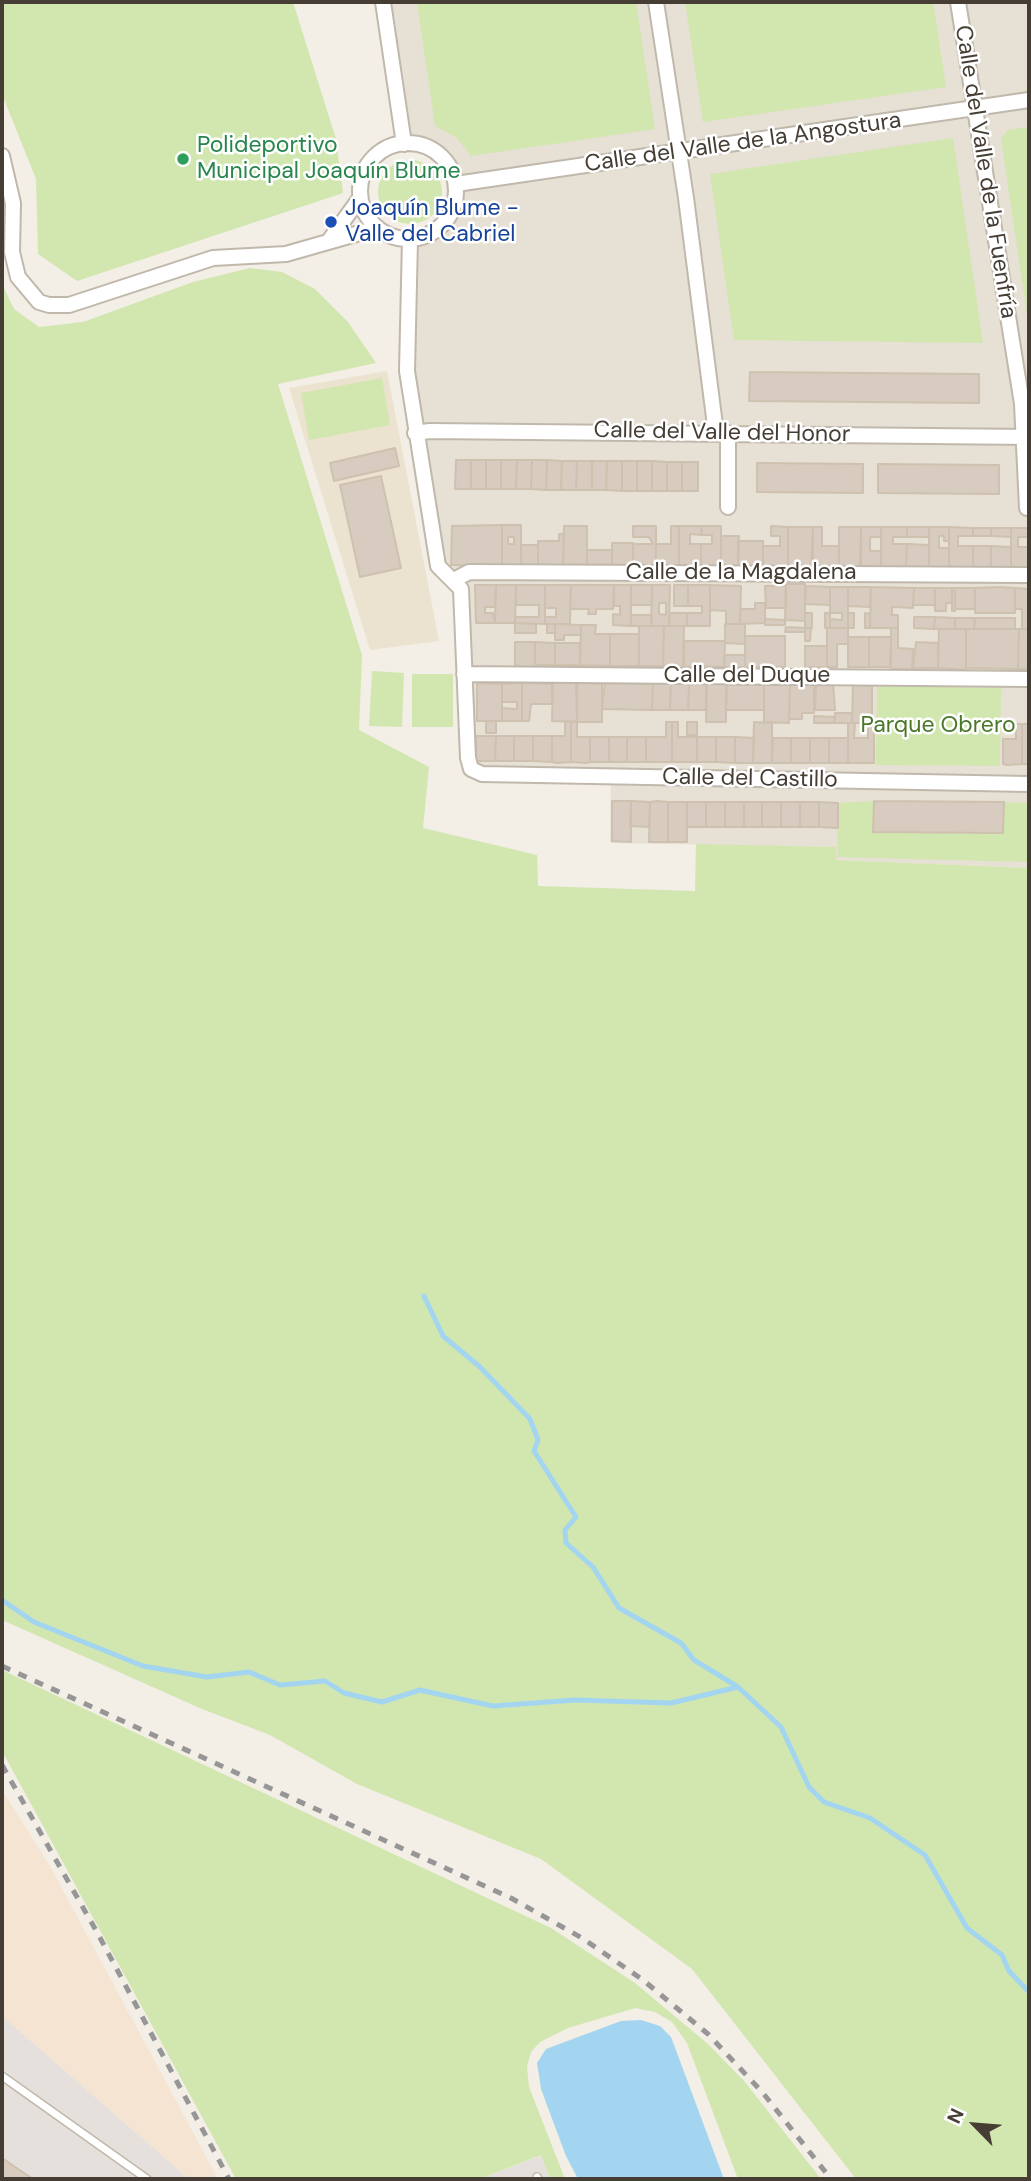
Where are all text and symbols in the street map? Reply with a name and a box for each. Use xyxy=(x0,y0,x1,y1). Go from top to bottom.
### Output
street label: Calle del Valle de la Fuenfría xyxy=(948,24,1022,320)
street label: Calle del Valle de la Angostura xyxy=(583,107,903,179)
place label: Polideportivo Municipal Joaquín Blume xyxy=(197,132,461,186)
marker: Polideportivo Municipal Joaquín Blume xyxy=(175,151,191,167)
place label: Joaquín Blume - Valle del Cabriel xyxy=(345,195,519,249)
marker: Joaquín Blume - Valle del Cabriel xyxy=(323,214,339,230)
street label: Calle del Valle del Honor xyxy=(593,417,851,449)
street label: Calle de la Magdalena xyxy=(626,559,856,587)
street label: Calle del Duque xyxy=(664,662,830,690)
park label: Parque Obrero xyxy=(860,712,1016,740)
street label: Calle del Castillo xyxy=(662,764,838,794)
north arrow xyxy=(940,2090,1010,2160)
text: N xyxy=(941,2104,970,2127)

